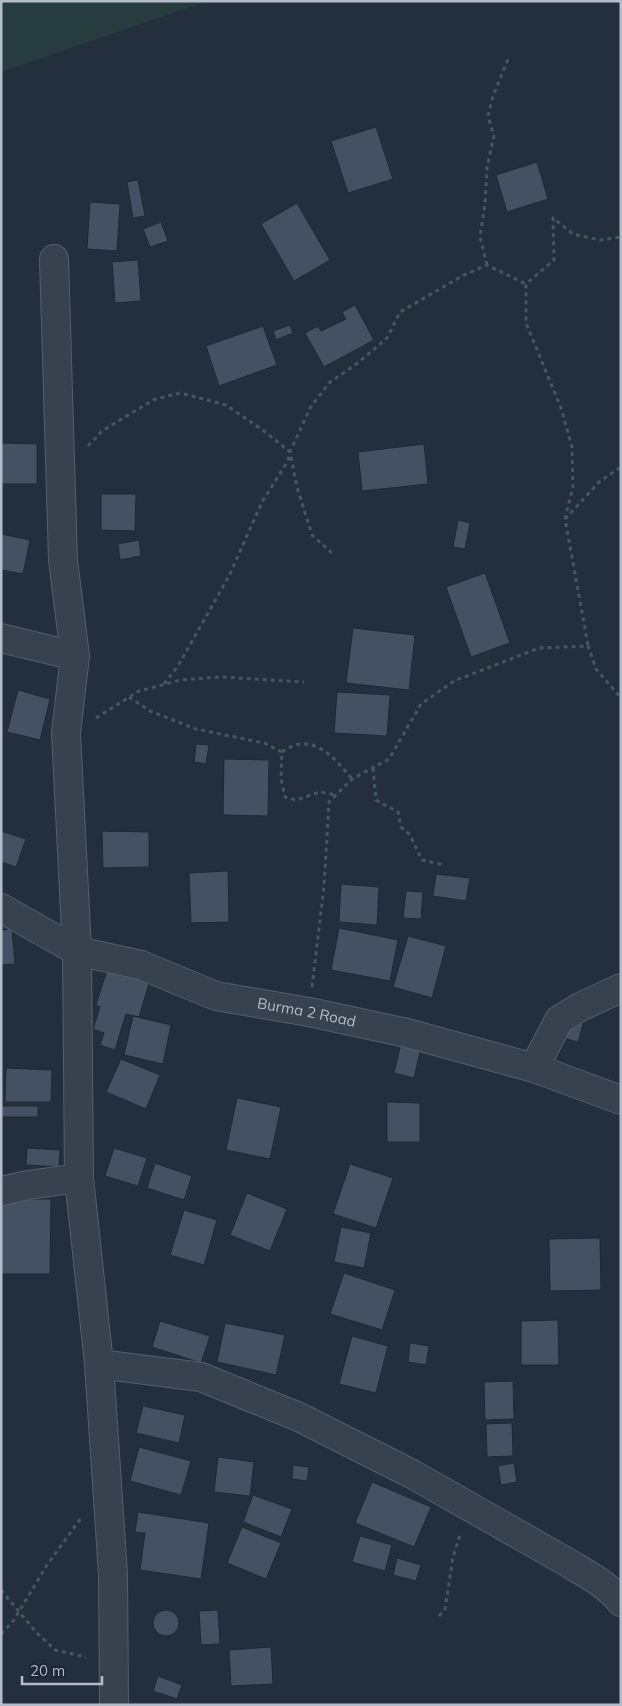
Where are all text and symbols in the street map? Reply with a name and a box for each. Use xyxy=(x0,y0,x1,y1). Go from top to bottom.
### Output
street label: Burma 2 Road xyxy=(256,993,358,1031)
scale bar xyxy=(22,1654,102,1686)
text: 20 m xyxy=(30,1661,65,1680)

